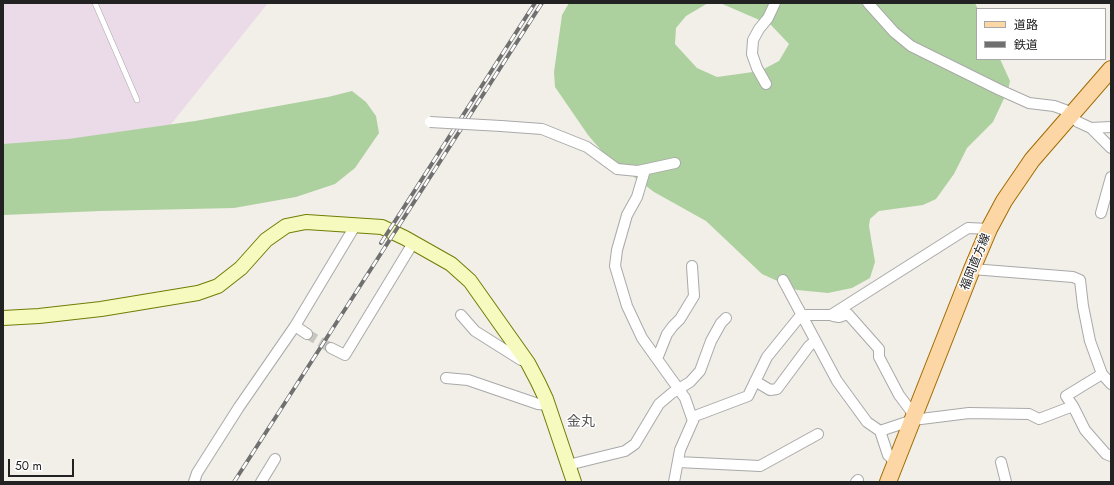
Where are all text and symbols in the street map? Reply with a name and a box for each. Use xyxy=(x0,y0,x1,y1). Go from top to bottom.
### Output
legend xyxy=(976,8,1106,60)
text: 道路 xyxy=(1014,16,1038,34)
text: 鉄道 xyxy=(1014,36,1038,54)
street label: 福岡直方線 xyxy=(958,231,994,293)
district label: 金丸 xyxy=(567,415,595,431)
scale bar xyxy=(10,451,76,477)
text: 50 m xyxy=(15,457,42,475)

